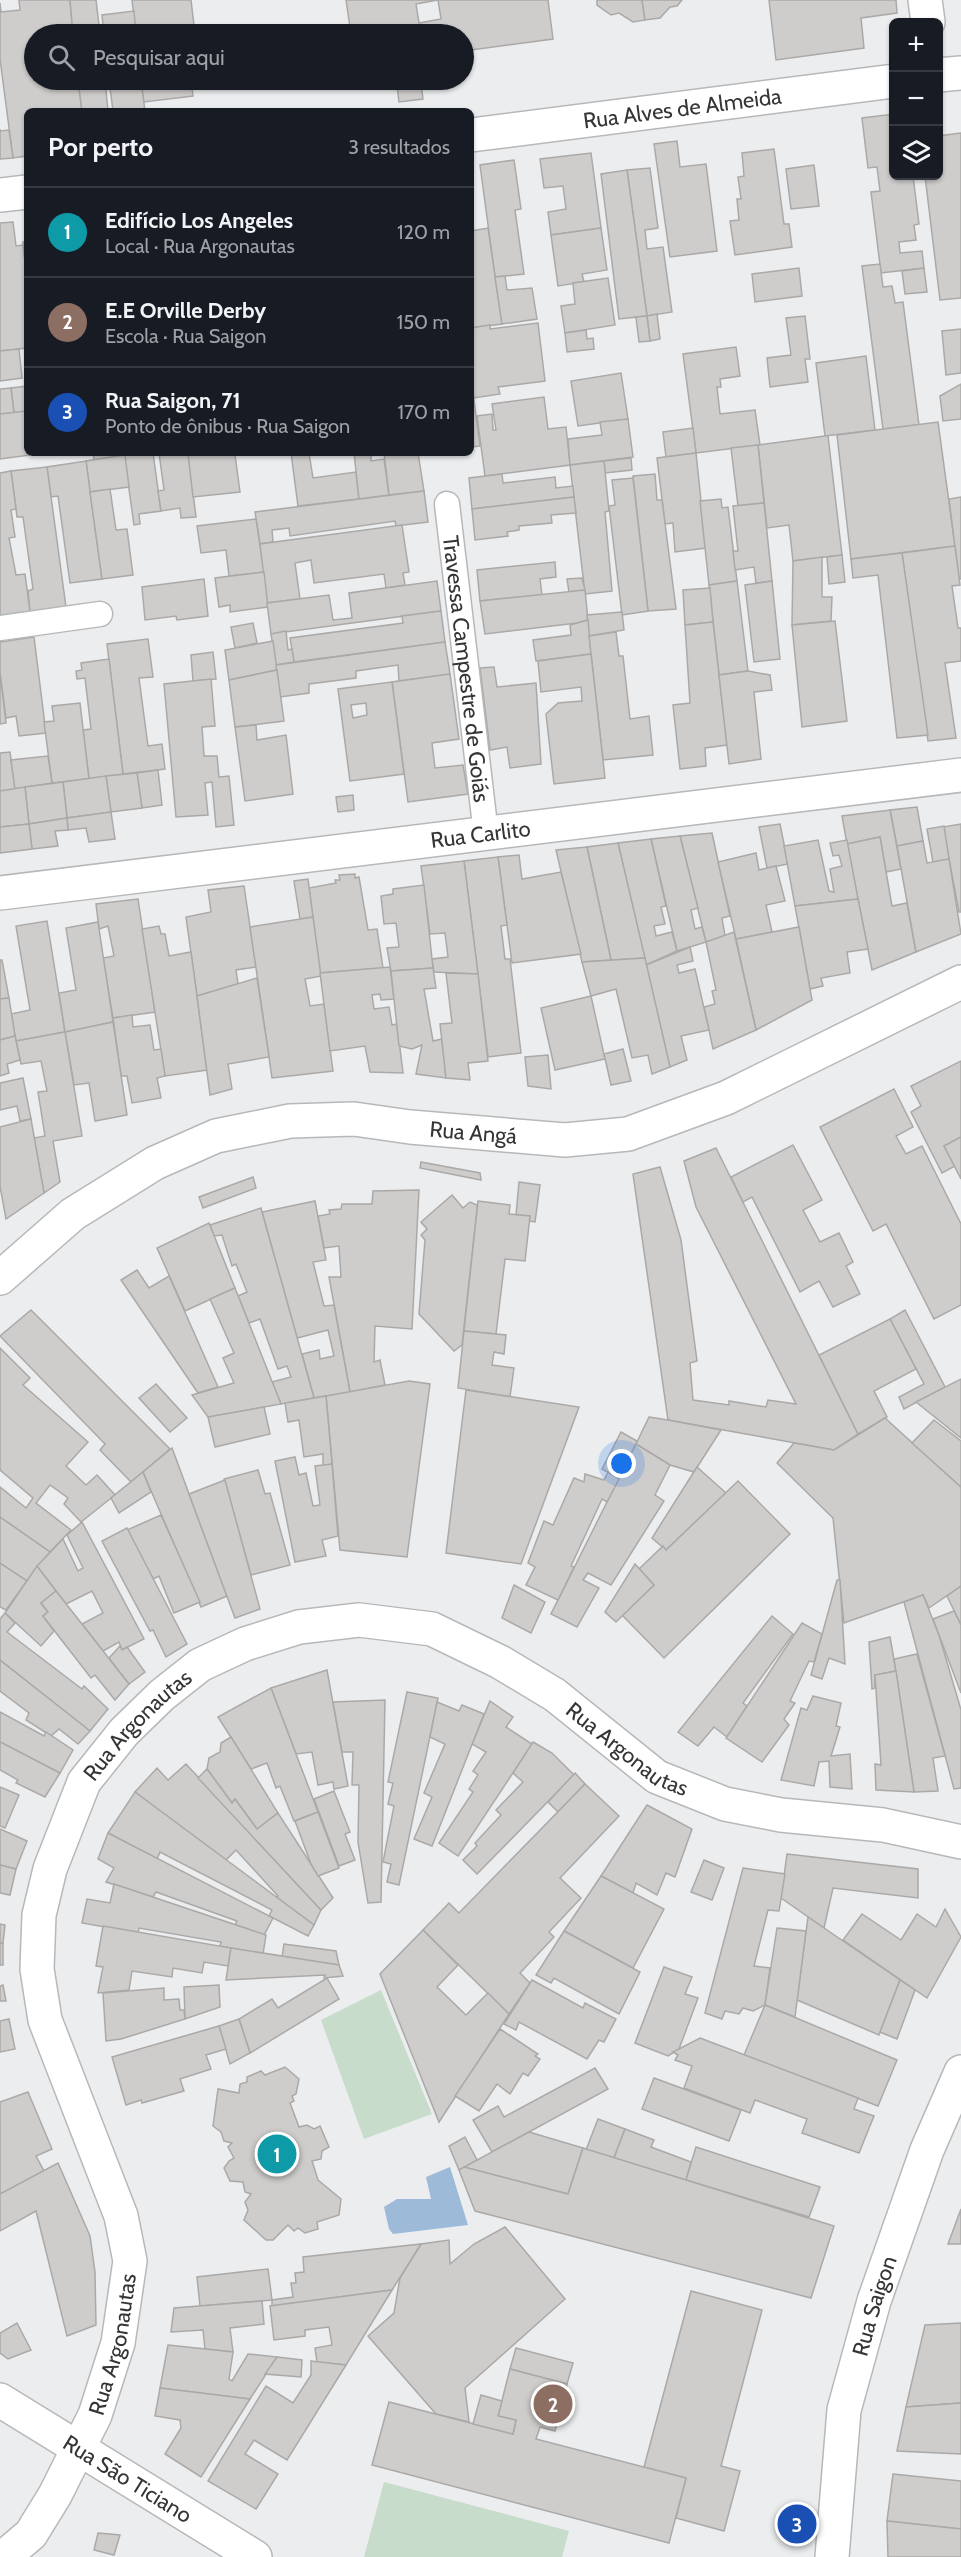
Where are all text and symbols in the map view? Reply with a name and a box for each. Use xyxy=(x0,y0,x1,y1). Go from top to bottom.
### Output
map controls xyxy=(889,18,943,180)
button: + xyxy=(889,18,943,72)
search box xyxy=(24,24,474,90)
icon: search xyxy=(45,41,78,74)
text: Pesquisar aqui xyxy=(93,44,225,71)
button: − xyxy=(889,72,943,126)
street label: Rua Alves de Almeida xyxy=(582,82,783,135)
button: layers xyxy=(889,126,943,180)
text: Por perto xyxy=(48,131,153,163)
text: 3 resultados xyxy=(348,135,450,159)
text: Edifício Los Angeles xyxy=(105,207,293,234)
text: 1 xyxy=(64,220,71,244)
text: 120 m xyxy=(397,220,450,244)
text: Local · Rua Argonautas xyxy=(105,234,295,258)
text: E.E Orville Derby xyxy=(105,297,266,324)
text: 2 xyxy=(62,310,73,334)
text: 150 m xyxy=(397,310,450,334)
text: Escola · Rua Saigon xyxy=(105,324,266,348)
text: Rua Saigon, 71 xyxy=(105,387,241,414)
text: 3 xyxy=(62,400,73,424)
text: 170 m xyxy=(398,400,450,424)
text: Ponto de ônibus · Rua Saigon xyxy=(105,414,350,438)
street label: Travessa Campestre de Goiás xyxy=(437,534,495,804)
street label: Rua Carlito xyxy=(429,815,532,854)
street label: Rua Angá xyxy=(429,1116,518,1150)
your location xyxy=(607,1449,636,1478)
street label: Rua Argonautas xyxy=(78,1664,197,1786)
street label: Rua Argonautas xyxy=(561,1696,692,1802)
pin: 1 xyxy=(258,2132,296,2176)
street label: Rua Saigon xyxy=(847,2252,903,2359)
street label: Rua Argonautas xyxy=(83,2272,142,2419)
pin: 2 xyxy=(534,2382,572,2426)
street label: Rua São Ticiano xyxy=(58,2429,197,2529)
pin: 3 xyxy=(778,2502,816,2546)

